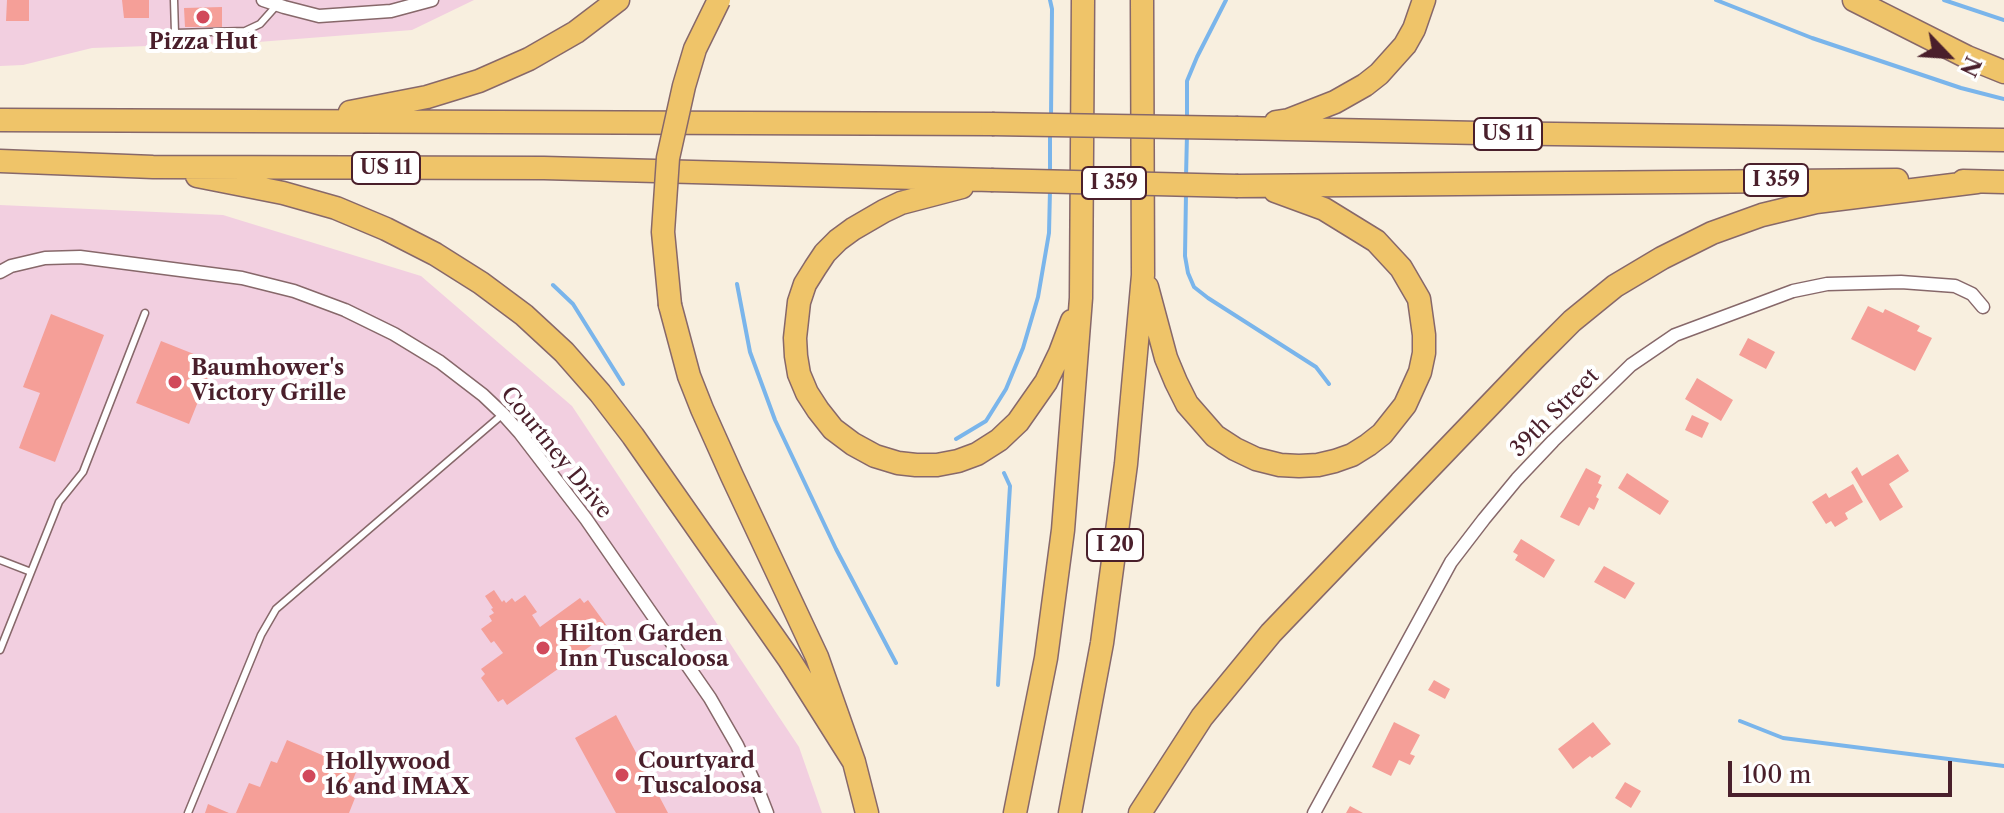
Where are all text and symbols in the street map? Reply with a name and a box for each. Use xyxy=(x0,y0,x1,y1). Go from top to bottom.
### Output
marker: Pizza Hut xyxy=(194,8,212,26)
north arrow xyxy=(1908,16,1988,96)
place label: Pizza Hut xyxy=(148,30,258,56)
text: N xyxy=(1954,52,1986,81)
road number: US 11 xyxy=(1474,118,1542,150)
road number: US 11 xyxy=(352,152,420,184)
road number: I 359 xyxy=(1744,164,1808,196)
road number: I 359 xyxy=(1082,167,1146,199)
place label: Baumhower's Victory Grille xyxy=(191,356,346,408)
street label: 39th Street xyxy=(1505,363,1605,463)
marker: Baumhower's Victory Grille xyxy=(166,373,184,391)
street label: Courtney Drive xyxy=(495,382,617,524)
road number: I 20 xyxy=(1087,529,1143,561)
place label: Hilton Garden Inn Tuscaloosa xyxy=(559,622,729,674)
marker: Hilton Garden Inn Tuscaloosa xyxy=(534,639,552,657)
scale bar xyxy=(1732,745,1956,795)
place label: Courtyard Tuscaloosa xyxy=(638,749,763,800)
place label: Hollywood 16 and IMAX xyxy=(325,750,469,802)
text: 100 m xyxy=(1742,760,1811,789)
marker: Courtyard Tuscaloosa xyxy=(613,766,631,784)
marker: Hollywood 16 and IMAX xyxy=(300,767,318,785)

